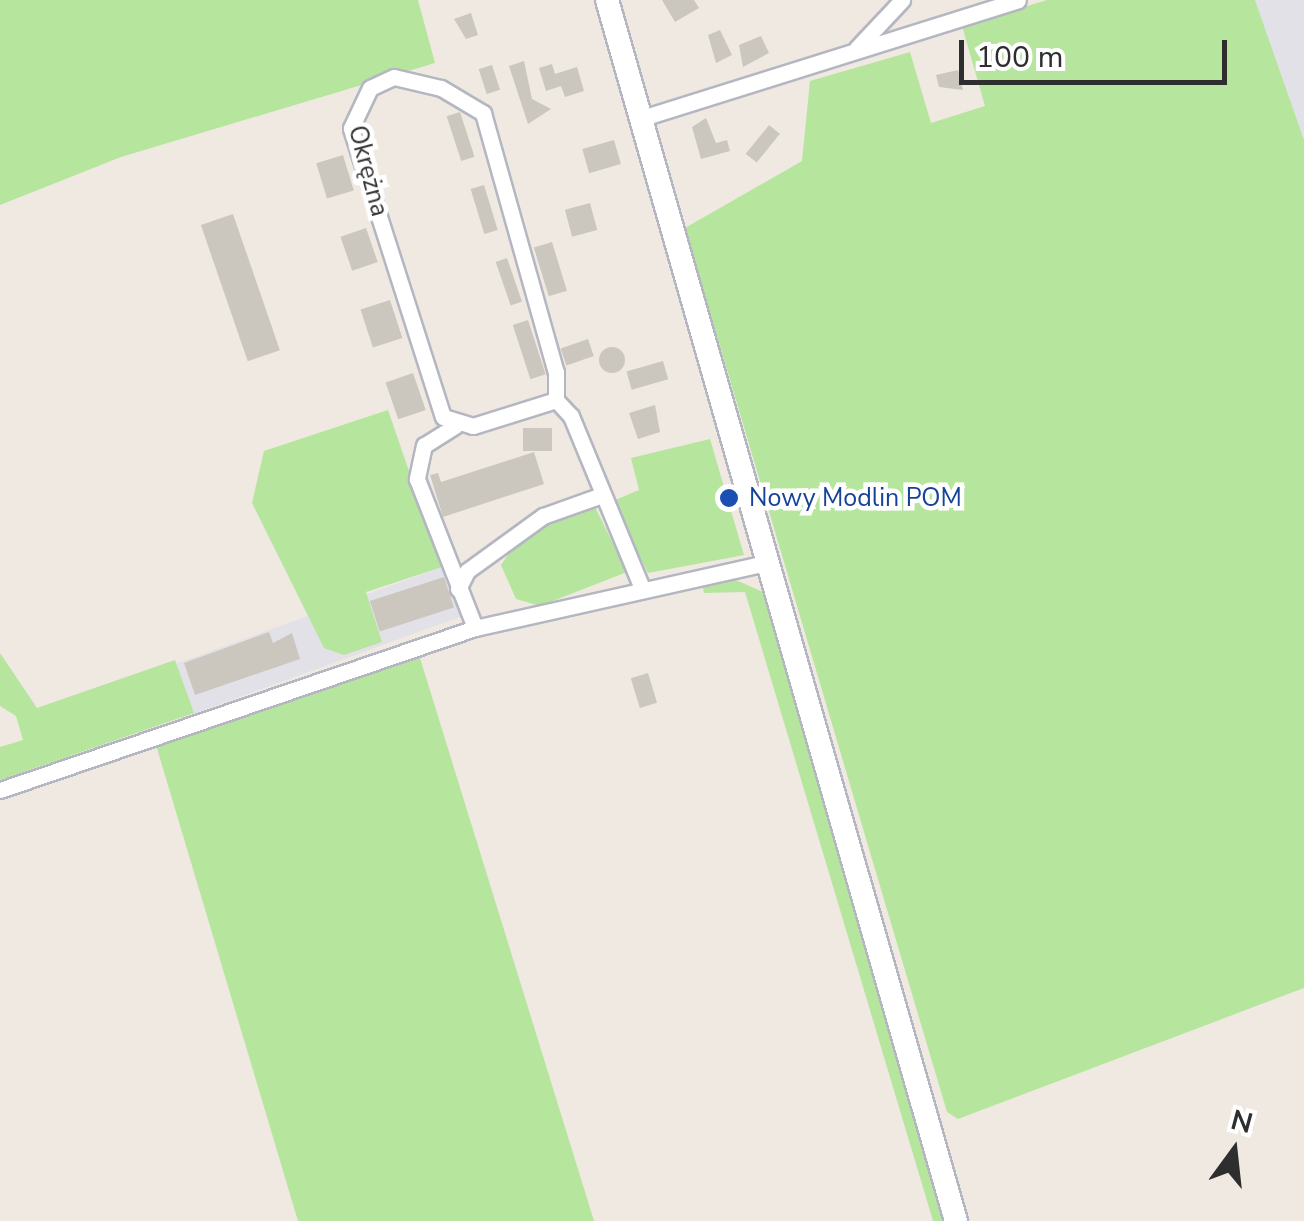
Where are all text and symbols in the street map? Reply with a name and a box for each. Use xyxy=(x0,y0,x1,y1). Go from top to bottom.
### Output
scale bar xyxy=(964,20,1232,82)
text: 100 m xyxy=(976,37,1063,78)
street label: Okrężna xyxy=(342,122,394,220)
place label: Nowy Modlin POM xyxy=(749,483,962,513)
marker: Nowy Modlin POM xyxy=(718,487,740,509)
north arrow xyxy=(1184,1101,1284,1201)
text: N xyxy=(1227,1101,1257,1143)

